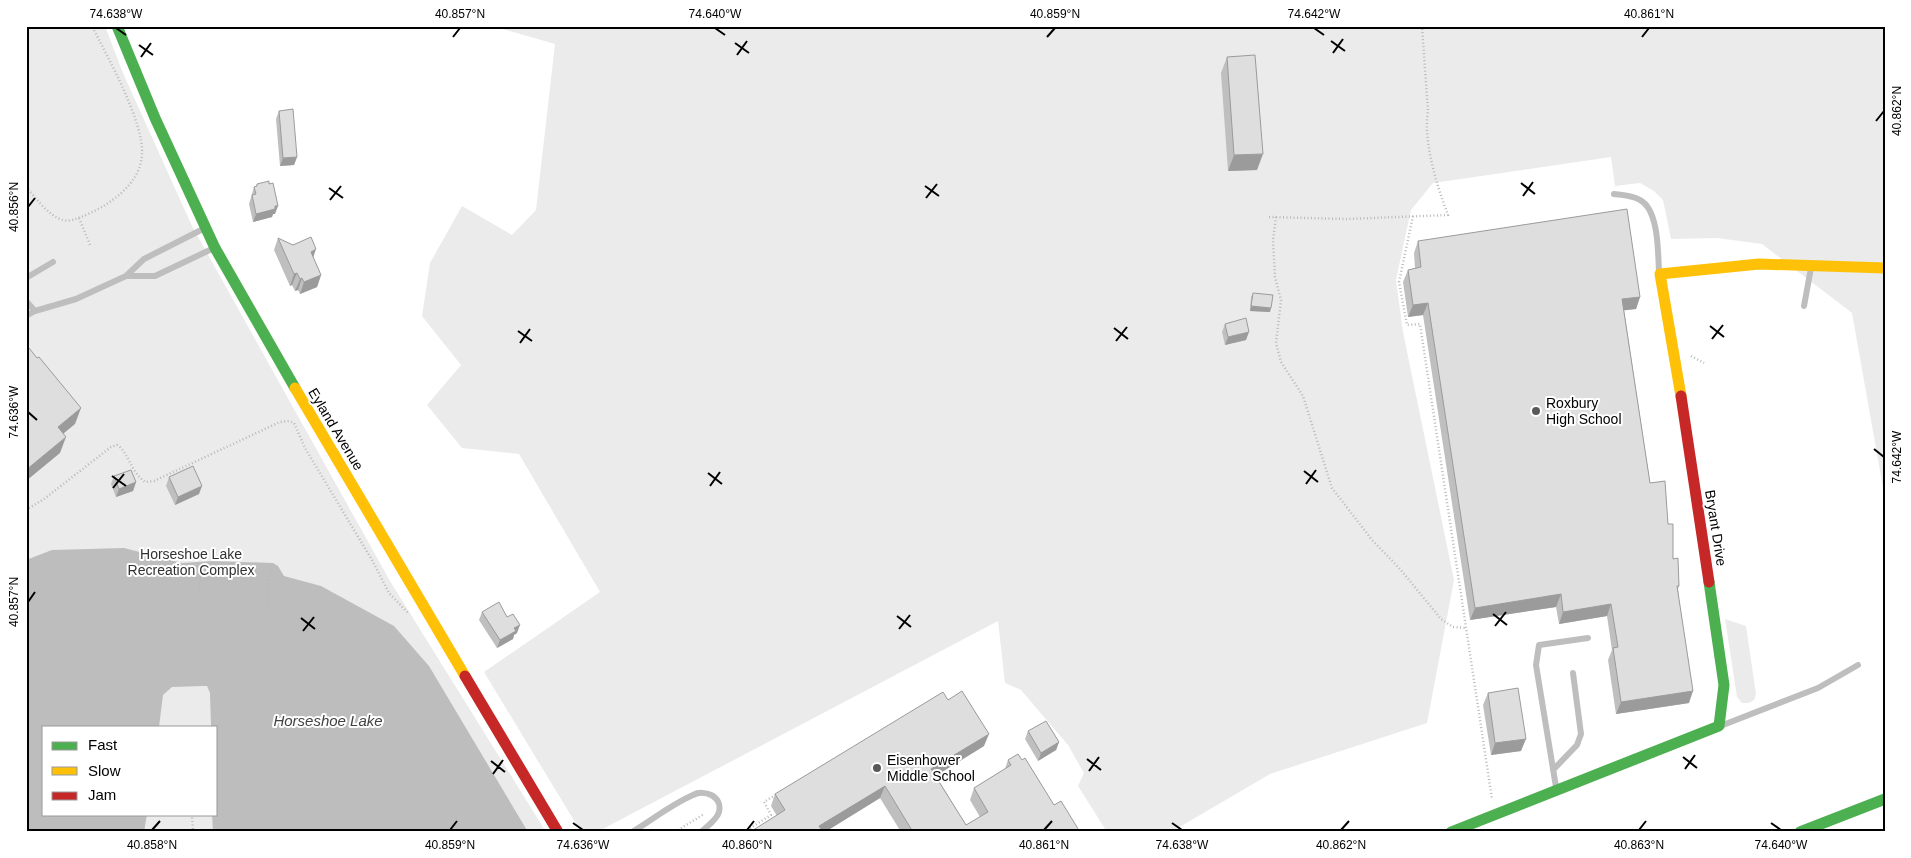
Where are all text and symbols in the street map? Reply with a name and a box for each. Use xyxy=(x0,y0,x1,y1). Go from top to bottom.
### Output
text: 74.638°W xyxy=(90,7,143,21)
text: 40.857°N xyxy=(435,7,485,21)
text: 74.640°W xyxy=(689,7,742,21)
text: 40.859°N xyxy=(1030,7,1080,21)
text: 74.642°W xyxy=(1288,7,1341,21)
text: 40.861°N xyxy=(1624,7,1674,21)
text: 40.862°N xyxy=(1890,86,1904,136)
text: 40.856°N xyxy=(7,182,21,232)
text: 74.636°W xyxy=(7,385,21,438)
street label: Eyland Avenue xyxy=(305,385,367,473)
place label: Roxbury High School xyxy=(1546,395,1622,427)
marker: Roxbury High School xyxy=(1530,405,1542,417)
text: 74.642°W xyxy=(1890,430,1904,483)
street label: Bryant Drive xyxy=(1702,489,1730,567)
park label: Horseshoe Lake Recreation Complex xyxy=(128,546,254,578)
text: 40.857°N xyxy=(7,577,21,627)
water label: Horseshoe Lake xyxy=(273,712,383,729)
legend xyxy=(42,726,218,816)
text: Fast xyxy=(88,736,118,753)
place label: Eisenhower Middle School xyxy=(887,752,975,784)
text: Slow xyxy=(88,762,121,779)
marker: Eisenhower Middle School xyxy=(871,762,883,774)
text: Jam xyxy=(88,786,116,803)
text: 40.858°N xyxy=(127,838,177,852)
text: 40.859°N xyxy=(425,838,475,852)
text: 74.636°W xyxy=(557,838,610,852)
text: 40.860°N xyxy=(722,838,772,852)
text: 40.861°N xyxy=(1019,838,1069,852)
text: 74.638°W xyxy=(1156,838,1209,852)
text: 40.862°N xyxy=(1316,838,1366,852)
text: 40.863°N xyxy=(1614,838,1664,852)
text: 74.640°W xyxy=(1755,838,1808,852)

